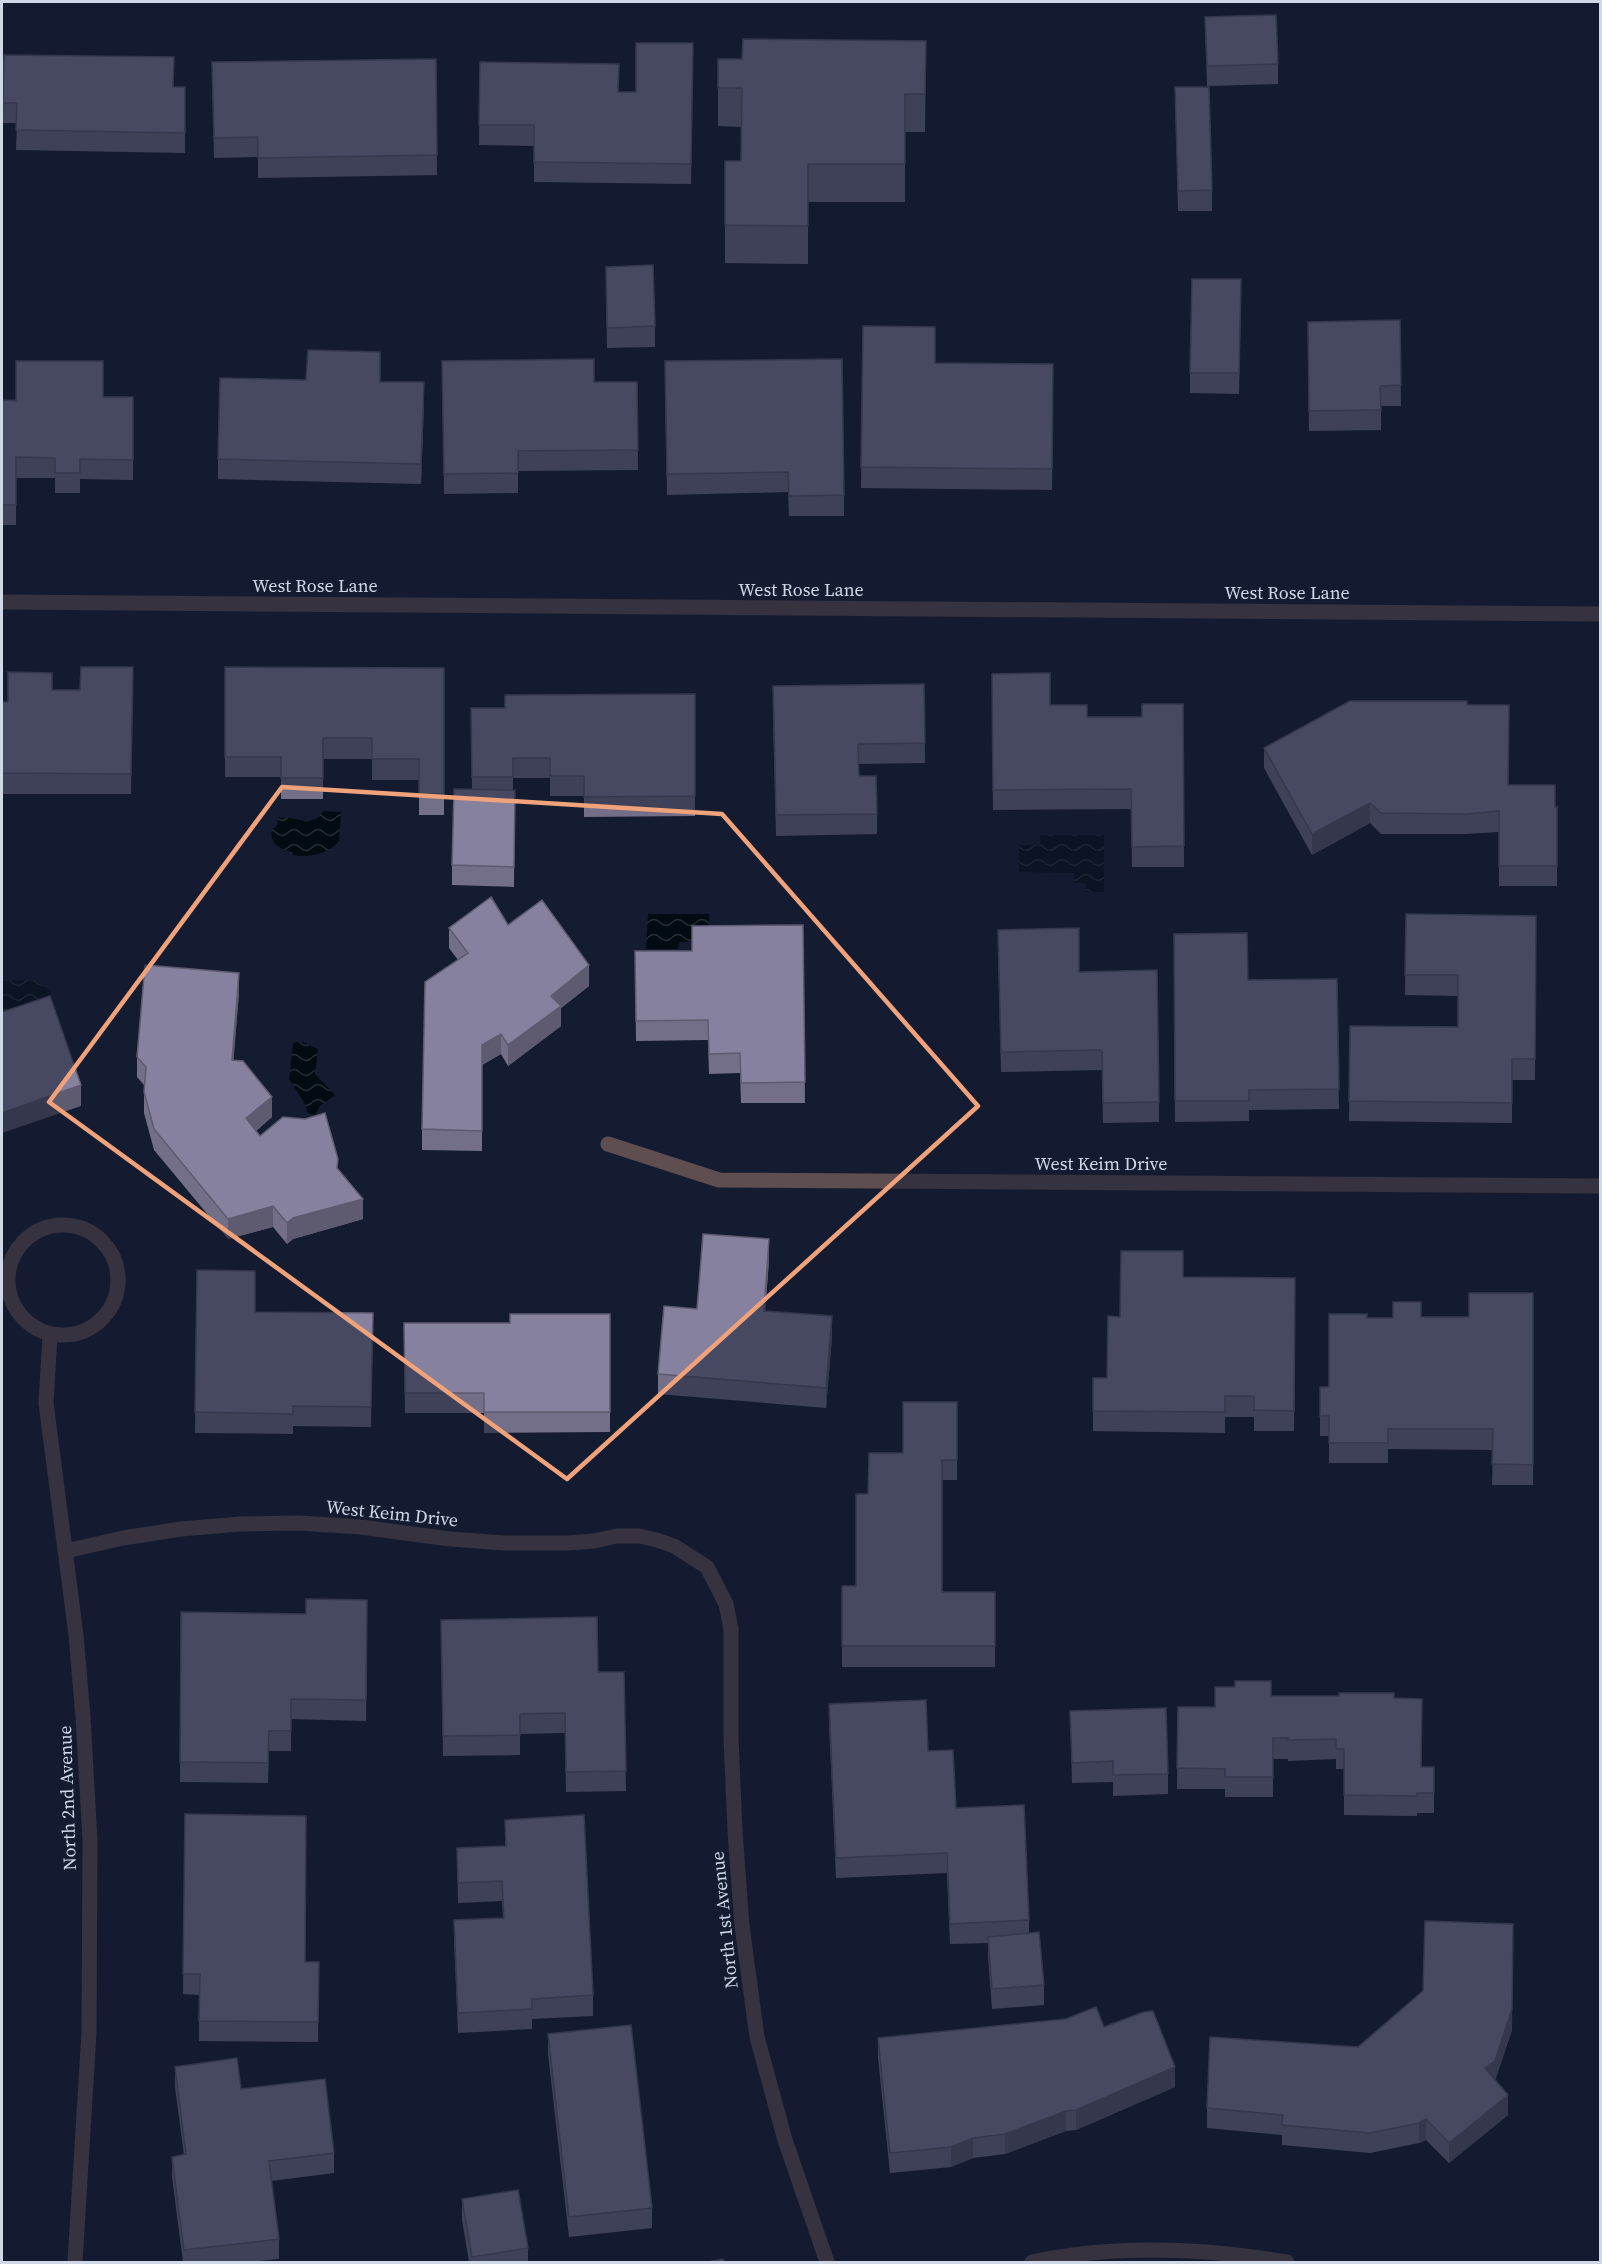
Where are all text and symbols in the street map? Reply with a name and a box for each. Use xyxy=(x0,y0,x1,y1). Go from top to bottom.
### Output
street label: West Rose Lane xyxy=(252,573,378,598)
street label: West Rose Lane xyxy=(738,577,864,602)
street label: West Rose Lane xyxy=(1224,580,1350,605)
street label: West Keim Drive xyxy=(1034,1151,1168,1176)
street label: West Keim Drive xyxy=(325,1494,459,1532)
street label: North 2nd Avenue xyxy=(52,1725,82,1871)
street label: North 1st Avenue xyxy=(704,1850,744,1990)

